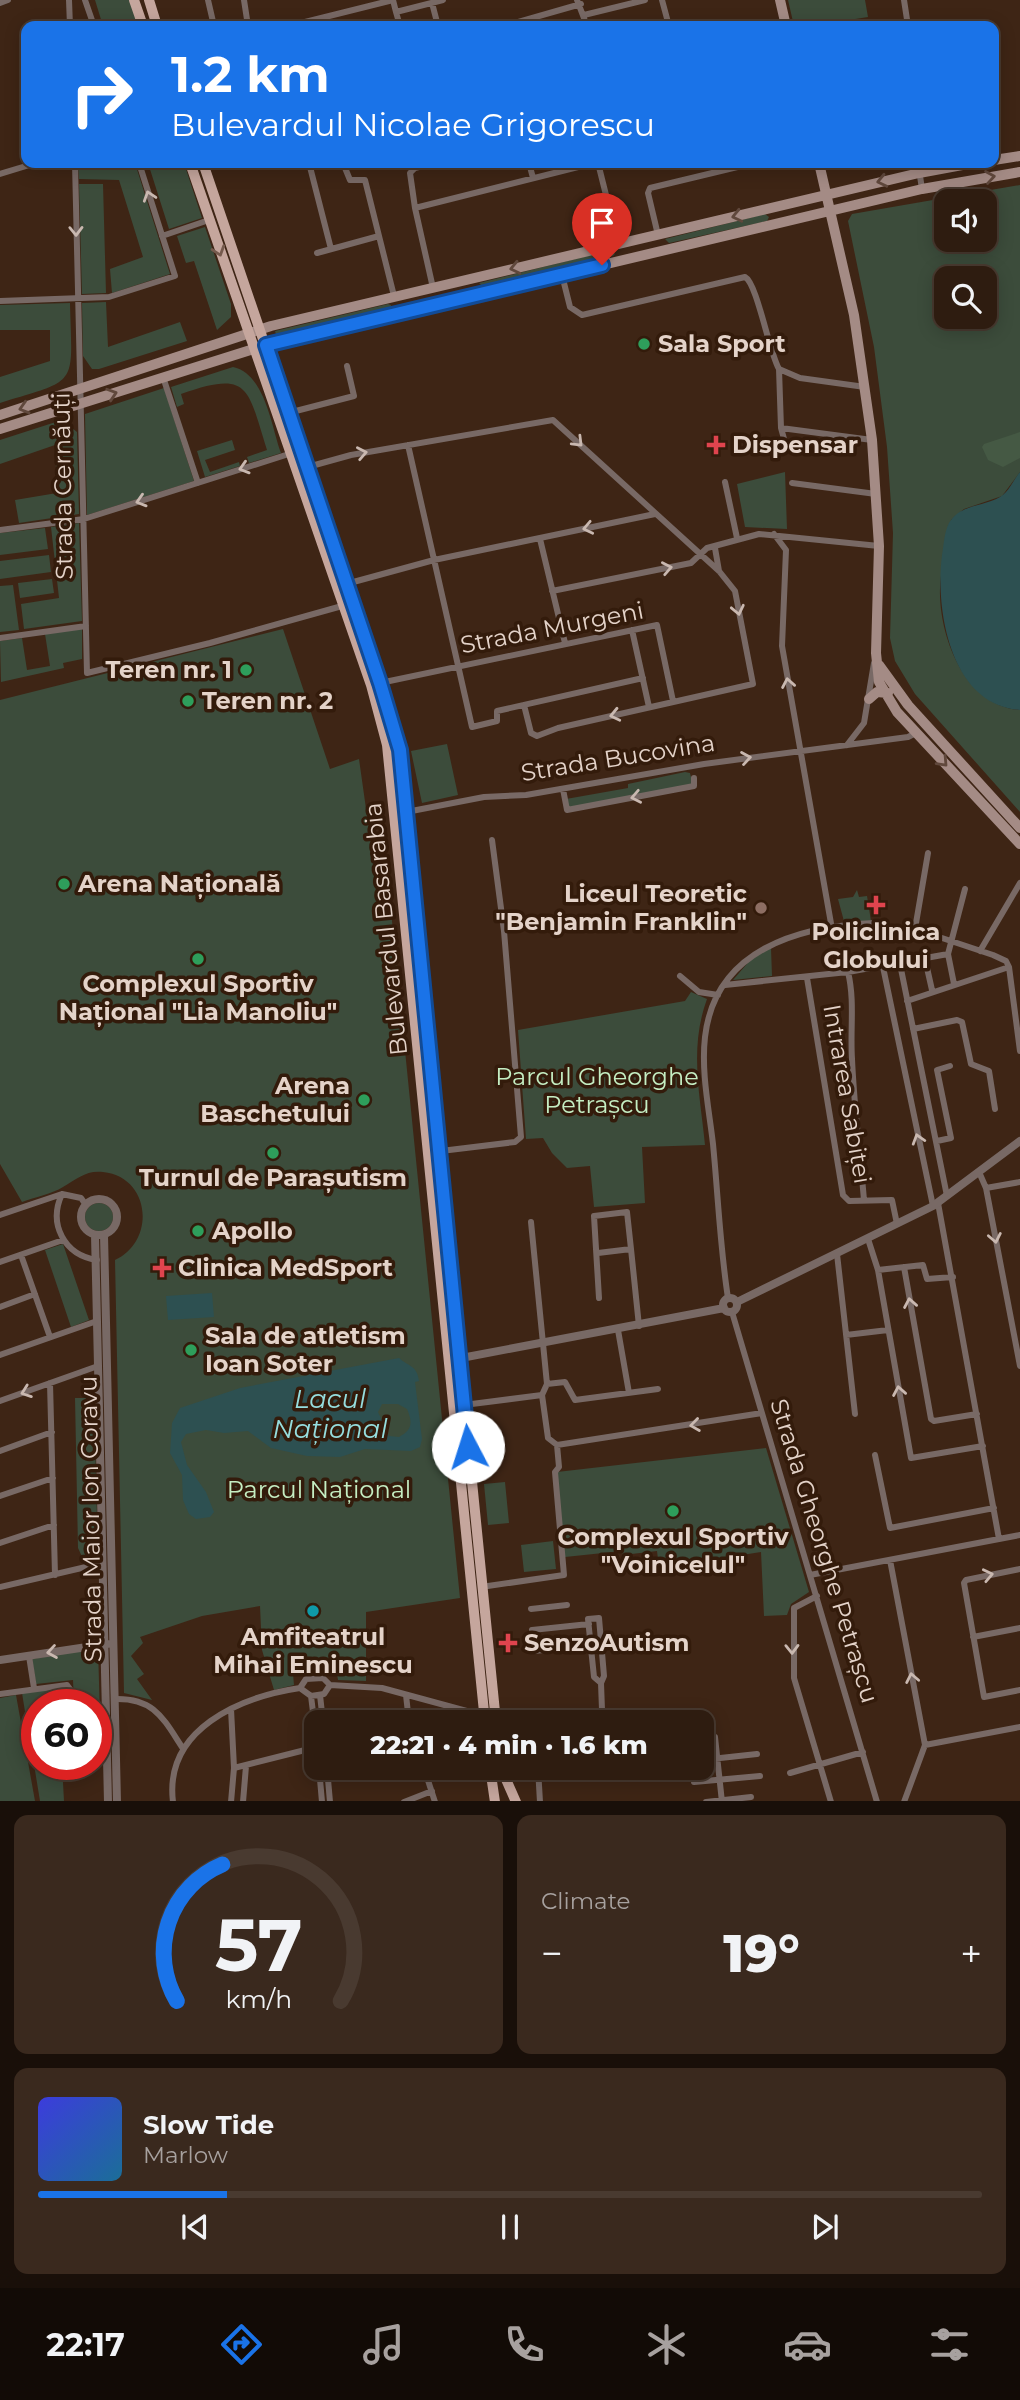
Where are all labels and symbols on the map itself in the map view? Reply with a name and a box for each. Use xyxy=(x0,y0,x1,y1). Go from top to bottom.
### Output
one-way arrow xyxy=(984,170,996,185)
one-way arrow xyxy=(876,173,888,187)
one-way arrow xyxy=(143,190,157,203)
pin xyxy=(572,193,632,265)
one-way arrow xyxy=(731,208,743,223)
one-way arrow xyxy=(69,225,84,236)
one-way arrow xyxy=(211,244,226,256)
one-way arrow xyxy=(509,260,521,274)
place label: Sala Sport xyxy=(658,329,786,358)
marker: Sala Sport xyxy=(636,336,652,352)
one-way arrow xyxy=(105,388,117,402)
street label: Strada Cernăuți xyxy=(46,392,79,580)
one-way arrow xyxy=(19,399,31,414)
place label: Dispensar xyxy=(732,430,858,459)
one-way arrow xyxy=(569,434,582,447)
marker: Dispensar xyxy=(706,435,726,455)
one-way arrow xyxy=(356,447,368,462)
one-way arrow xyxy=(238,460,251,474)
one-way arrow xyxy=(135,492,147,507)
one-way arrow xyxy=(582,520,594,535)
one-way arrow xyxy=(661,561,673,576)
street label: Strada Murgeni xyxy=(458,596,646,659)
one-way arrow xyxy=(730,604,745,616)
place label: Teren nr. 1 xyxy=(106,655,232,684)
marker: Teren nr. 1 xyxy=(238,662,254,678)
one-way arrow xyxy=(782,677,797,689)
place label: Teren nr. 2 xyxy=(202,686,333,715)
marker: Teren nr. 2 xyxy=(180,693,196,709)
one-way arrow xyxy=(609,706,621,721)
street label: Strada Bucovina xyxy=(519,728,717,787)
one-way arrow xyxy=(740,751,752,766)
one-way arrow xyxy=(935,754,948,767)
one-way arrow xyxy=(630,789,642,804)
street label: Bulevardul Basarabia xyxy=(358,801,413,1057)
place label: Arena Națională xyxy=(77,869,281,899)
marker: Arena Națională xyxy=(56,876,72,892)
place label: Liceul Teoretic "Benjamin Franklin" xyxy=(495,879,747,936)
marker: Policlinica Globului xyxy=(866,895,886,915)
marker: Liceul Teoretic "Benjamin Franklin" xyxy=(753,900,769,916)
place label: Policlinica Globului xyxy=(812,917,940,974)
marker: Complexul Sportiv Național "Lia Manoliu" xyxy=(190,951,206,967)
place label: Complexul Sportiv Național "Lia Manoliu" xyxy=(59,969,337,1027)
street label: Intrarea Sabiței xyxy=(817,1002,878,1186)
park label: Parcul Gheorghe Petrașcu xyxy=(495,1062,699,1119)
place label: Arena Baschetului xyxy=(200,1071,350,1128)
marker: Arena Baschetului xyxy=(356,1092,372,1108)
one-way arrow xyxy=(912,1134,927,1146)
marker: Turnul de Parașutism xyxy=(265,1145,281,1161)
place label: Turnul de Parașutism xyxy=(139,1163,407,1193)
place label: Apollo xyxy=(211,1216,293,1245)
marker: Apollo xyxy=(190,1223,206,1239)
one-way arrow xyxy=(987,1232,1002,1244)
place label: Clinica MedSport xyxy=(178,1253,393,1282)
marker: Clinica MedSport xyxy=(152,1258,172,1278)
one-way arrow xyxy=(903,1297,918,1309)
place label: Sala de atletism Ioan Soter xyxy=(205,1321,406,1378)
marker: Sala de atletism Ioan Soter xyxy=(183,1342,199,1358)
street label: Strada Maior Ion Coravu xyxy=(74,1375,107,1663)
water label: Lacul Național xyxy=(273,1383,387,1445)
one-way arrow xyxy=(20,1384,33,1398)
one-way arrow xyxy=(892,1385,907,1397)
street label: Strada Gheorghe Petrașcu xyxy=(764,1395,885,1706)
position arrow xyxy=(431,1410,505,1484)
one-way arrow xyxy=(689,1418,701,1433)
park label: Parcul Național xyxy=(227,1475,411,1504)
marker: Complexul Sportiv "Voinicelul" xyxy=(665,1503,681,1519)
place label: Complexul Sportiv "Voinicelul" xyxy=(557,1522,789,1579)
one-way arrow xyxy=(982,1569,994,1584)
marker: Amfiteatrul Mihai Eminescu xyxy=(305,1603,321,1619)
place label: Amfiteatrul Mihai Eminescu xyxy=(213,1622,413,1679)
place label: SenzoAutism xyxy=(524,1628,689,1657)
marker: SenzoAutism xyxy=(498,1633,518,1653)
one-way arrow xyxy=(46,1644,58,1659)
one-way arrow xyxy=(784,1644,800,1655)
one-way arrow xyxy=(905,1672,920,1684)
speed limit sign: 60 xyxy=(21,1689,112,1780)

